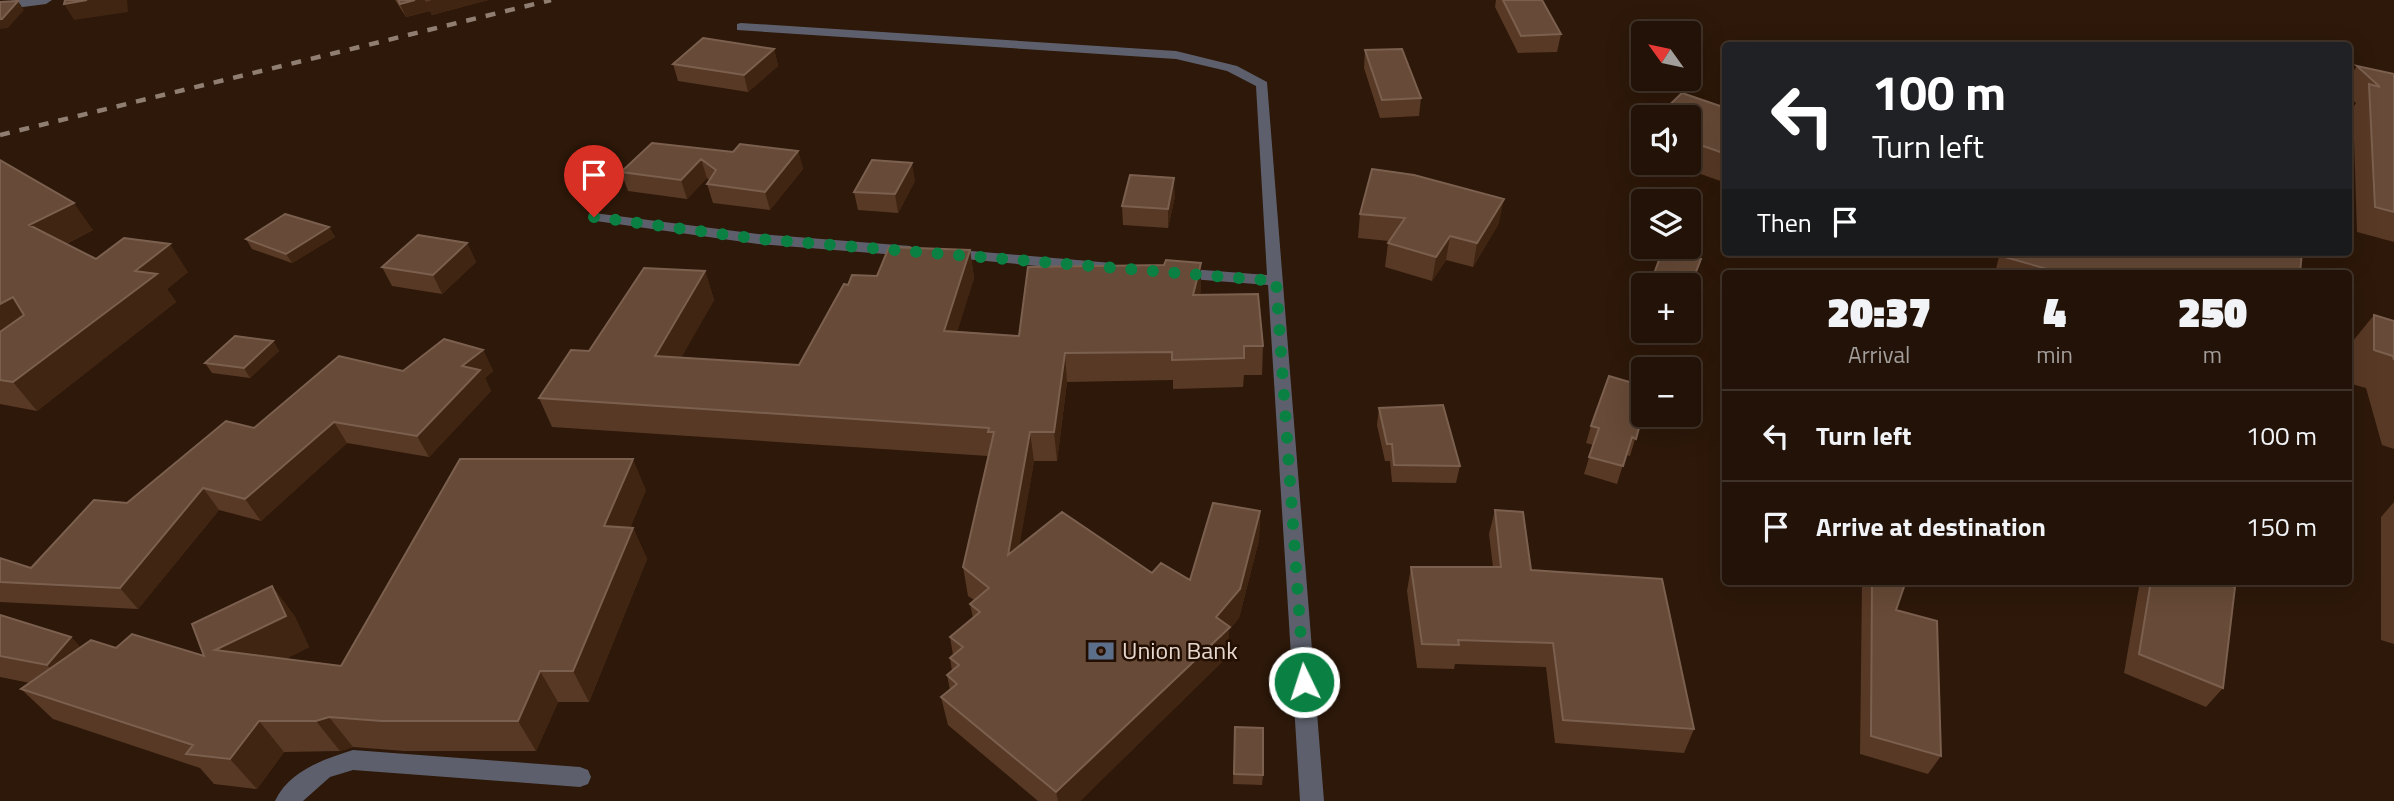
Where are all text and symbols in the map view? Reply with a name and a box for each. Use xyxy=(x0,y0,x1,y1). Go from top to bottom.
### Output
north arrow xyxy=(1631,21,1701,91)
map controls xyxy=(1631,21,1701,427)
text: 100 m xyxy=(1872,54,2006,129)
icon: left xyxy=(1757,70,1848,161)
button: sound xyxy=(1631,105,1701,175)
text: Turn left xyxy=(1872,122,1984,170)
pin xyxy=(564,145,624,217)
icon: arrive xyxy=(575,156,613,194)
button: layers xyxy=(1631,189,1701,259)
text: Then xyxy=(1757,203,1812,242)
icon: arrive xyxy=(1826,203,1864,241)
button: + xyxy=(1631,273,1701,343)
text: 20:37 xyxy=(1827,279,1931,343)
text: 4 xyxy=(2043,279,2066,343)
text: 250 xyxy=(2178,279,2247,343)
text: Arrival xyxy=(1848,337,1910,372)
text: min xyxy=(2036,337,2073,372)
text: m xyxy=(2203,337,2222,372)
button: − xyxy=(1631,357,1701,427)
text: Turn left xyxy=(1816,416,1911,455)
text: 100 m xyxy=(2246,416,2317,455)
icon: left xyxy=(1757,417,1795,455)
text: Arrive at destination xyxy=(1816,507,2046,546)
text: 150 m xyxy=(2246,507,2317,546)
icon: arrive xyxy=(1757,508,1795,546)
place label: Union Bank xyxy=(1122,632,1238,668)
bank icon: Union Bank xyxy=(1086,636,1116,666)
position arrow xyxy=(1267,645,1341,719)

